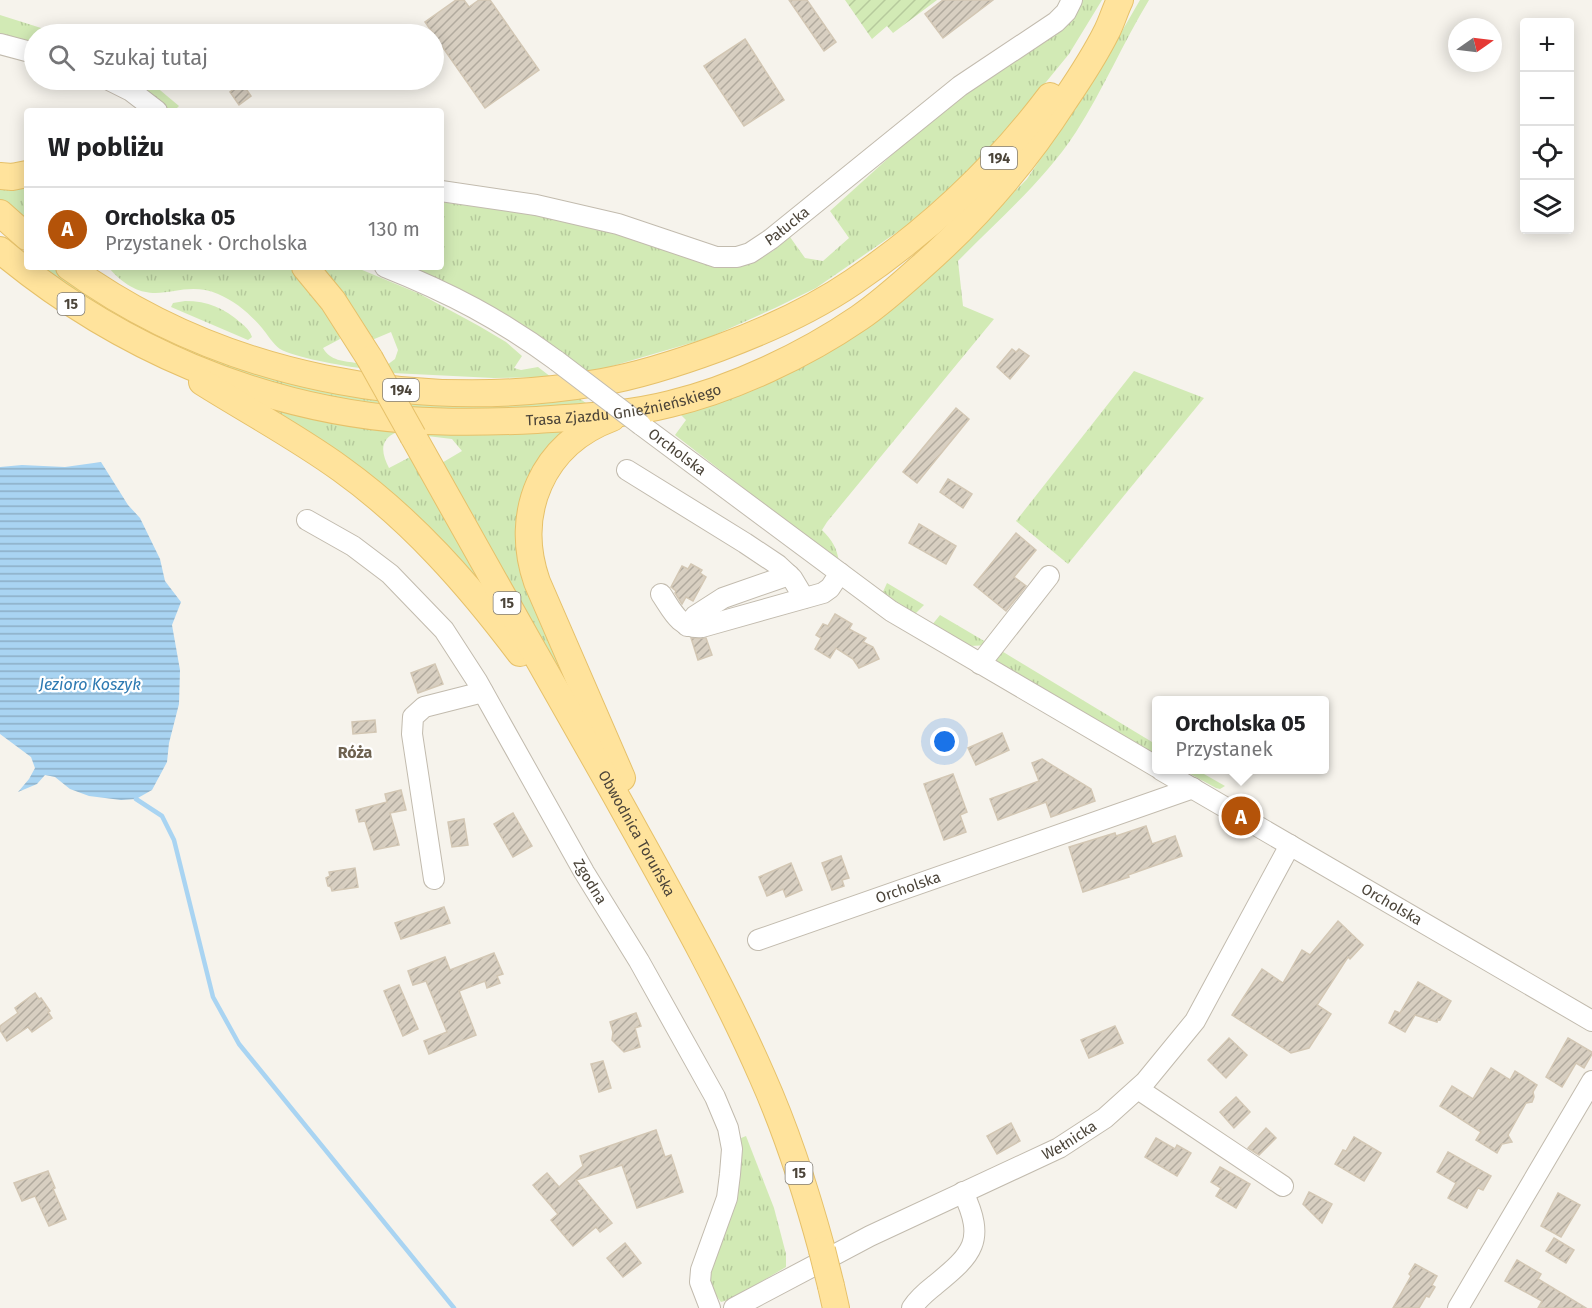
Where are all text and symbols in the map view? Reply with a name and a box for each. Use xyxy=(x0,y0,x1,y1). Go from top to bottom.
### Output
north arrow xyxy=(1448,18,1502,72)
map controls xyxy=(1520,18,1574,234)
button: + xyxy=(1520,18,1574,72)
search box xyxy=(24,24,444,90)
icon: search xyxy=(45,41,78,74)
text: Szukaj tutaj xyxy=(93,44,208,71)
button: − xyxy=(1520,72,1574,126)
button: locate xyxy=(1520,126,1574,180)
text: W pobliżu xyxy=(48,132,164,163)
road number: 194 xyxy=(981,147,1017,169)
button: layers xyxy=(1520,180,1574,234)
street label: Pałucka xyxy=(761,203,813,250)
text: Orcholska 05 xyxy=(105,204,235,231)
text: A xyxy=(62,217,73,241)
text: 130 m xyxy=(368,217,420,241)
text: Przystanek · Orcholska xyxy=(105,231,308,255)
road number: 15 xyxy=(58,293,84,315)
road number: 194 xyxy=(383,379,419,401)
street label: Trasa Zjazdu Gnieźnieńskiego xyxy=(525,380,724,429)
street label: Orcholska xyxy=(645,424,710,479)
road number: 15 xyxy=(494,592,520,614)
water label: Jezioro Koszyk xyxy=(38,675,141,694)
popup xyxy=(1152,696,1329,774)
text: Orcholska 05 xyxy=(1175,710,1306,737)
your location xyxy=(930,727,959,756)
text: Przystanek xyxy=(1175,737,1273,761)
district label: Róża xyxy=(338,743,373,762)
street label: Obwodnica Toruńska xyxy=(594,767,679,900)
pin: A xyxy=(1222,794,1260,838)
street label: Zgodna xyxy=(570,856,611,907)
street label: Orcholska xyxy=(873,868,943,907)
street label: Orcholska xyxy=(1358,880,1425,929)
street label: Wełnicka xyxy=(1039,1117,1100,1164)
road number: 15 xyxy=(786,1162,812,1184)

